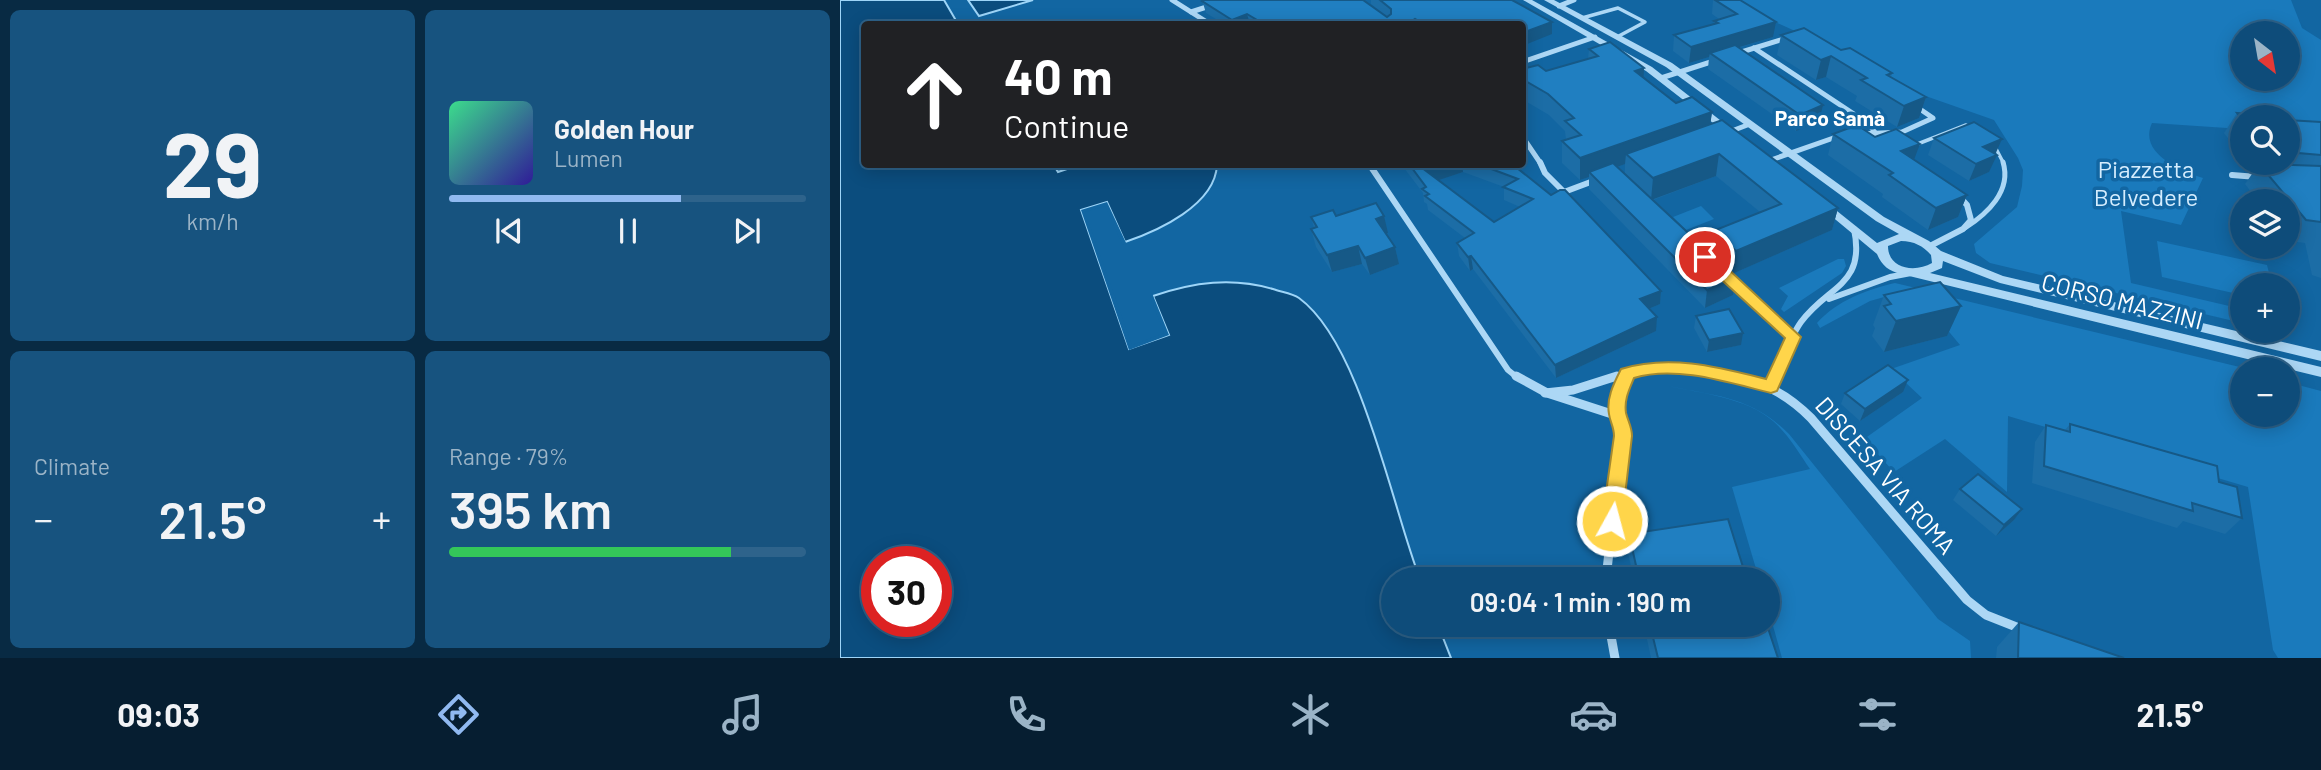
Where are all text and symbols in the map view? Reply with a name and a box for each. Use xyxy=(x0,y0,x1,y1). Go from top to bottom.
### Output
north arrow xyxy=(2230,21,2300,91)
map controls xyxy=(2230,21,2300,427)
text: 40 m xyxy=(1004,46,1112,105)
icon: ahead xyxy=(889,49,980,140)
district label: Parco Samà xyxy=(1775,105,1885,130)
button: search xyxy=(2230,105,2300,175)
text: Continue xyxy=(1004,106,1129,144)
text: 29 xyxy=(163,107,262,216)
text: Golden Hour xyxy=(554,113,694,144)
text: Lumen xyxy=(554,144,623,172)
park label: Piazzetta Belvedere xyxy=(2094,154,2198,211)
button: layers xyxy=(2230,189,2300,259)
text: km/h xyxy=(186,207,239,235)
icon: previous xyxy=(490,212,528,250)
icon: pause xyxy=(609,212,647,250)
icon: next xyxy=(728,212,766,250)
pin xyxy=(1675,227,1735,287)
icon: arrive xyxy=(1686,238,1724,276)
street label: CORSO MAZZINI xyxy=(2039,266,2206,335)
button: + xyxy=(2230,273,2300,343)
button: − xyxy=(2230,357,2300,427)
street label: DISCESA VIA ROMA xyxy=(1810,391,1962,559)
text: Range · 79% xyxy=(449,442,568,470)
text: Climate xyxy=(34,452,110,480)
text: 395 km xyxy=(449,477,612,539)
position arrow xyxy=(1575,484,1649,558)
text: 21.5° xyxy=(159,487,266,549)
text: − xyxy=(34,495,53,541)
text: + xyxy=(372,495,391,541)
speed limit sign: 30 xyxy=(861,546,952,637)
text: 09:04 · 1 min · 190 m xyxy=(1470,586,1691,617)
icon: directions xyxy=(434,690,483,739)
icon: music xyxy=(718,690,767,739)
icon: phone xyxy=(1002,690,1051,739)
icon: climate xyxy=(1286,690,1335,739)
icon: car xyxy=(1569,690,1618,739)
icon: filters xyxy=(1853,690,1902,739)
text: 09:03 xyxy=(117,695,200,733)
text: 21.5° xyxy=(2137,695,2204,733)

